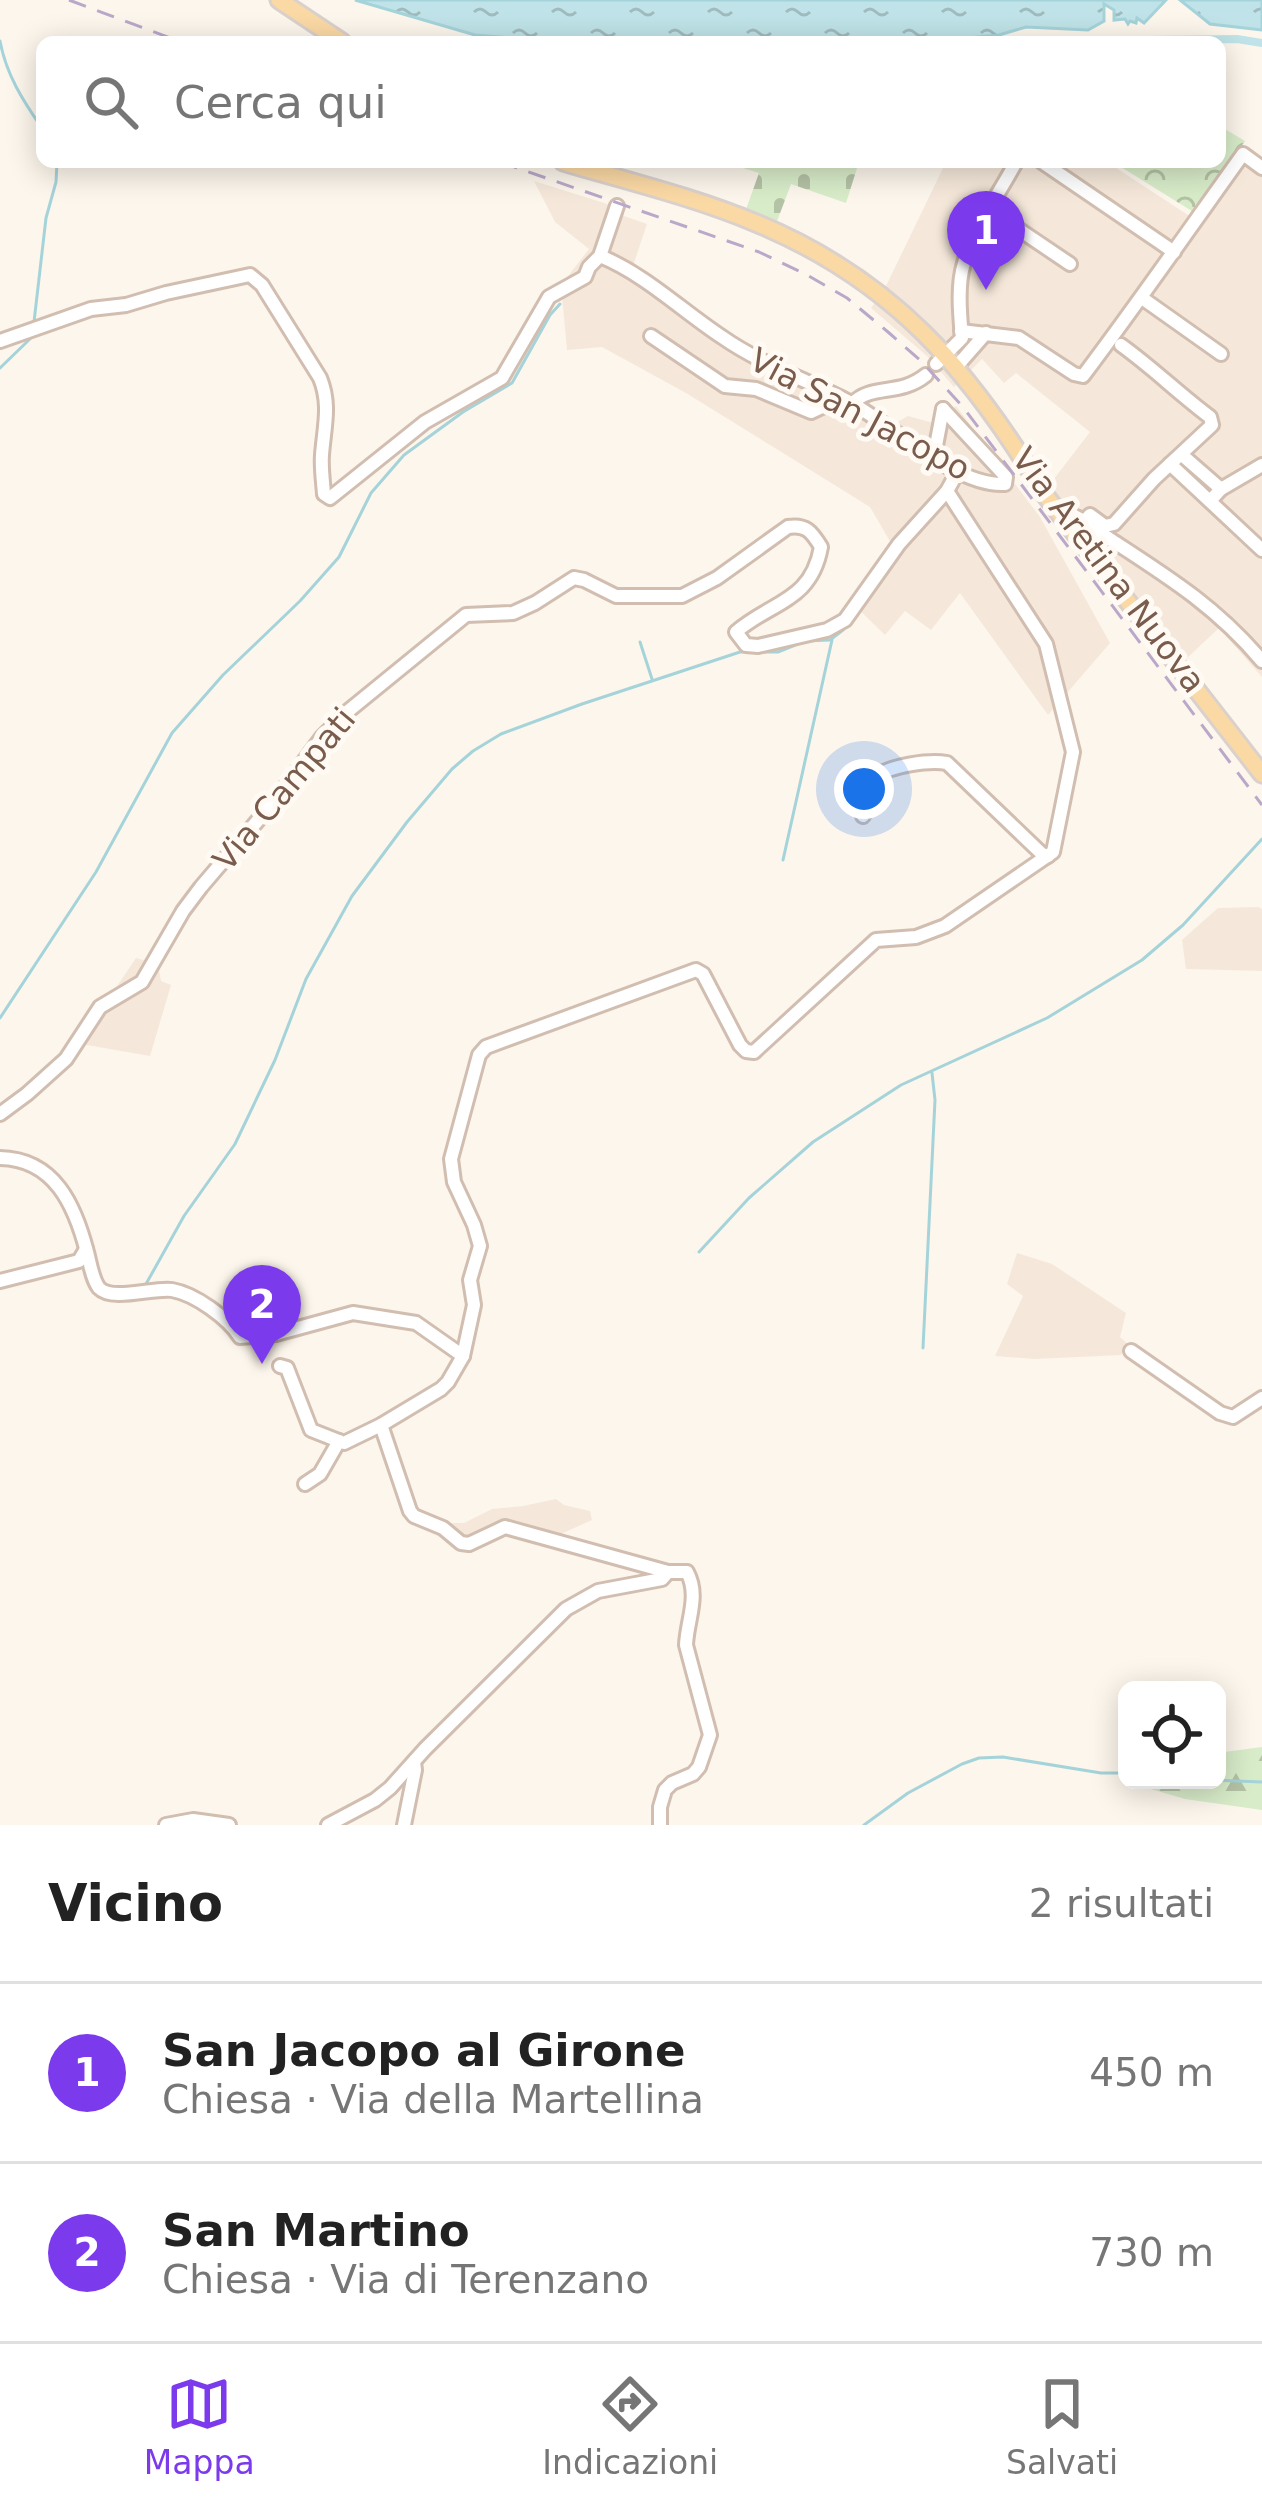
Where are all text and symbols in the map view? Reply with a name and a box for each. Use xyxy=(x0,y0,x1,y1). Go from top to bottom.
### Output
search box xyxy=(36,36,1226,168)
icon: search xyxy=(78,69,144,135)
text: Cerca qui xyxy=(174,76,387,129)
pin: 1 xyxy=(947,191,1025,290)
street label: Via San Jacopo xyxy=(743,340,977,488)
street label: Via Aretina Nuova xyxy=(1004,440,1214,700)
street label: Via Campati xyxy=(205,700,363,878)
your location xyxy=(834,759,894,819)
pin: 2 xyxy=(223,1265,301,1364)
map controls xyxy=(1118,1681,1226,1789)
button: locate xyxy=(1118,1681,1226,1789)
text: Vicino xyxy=(48,1874,223,1933)
text: 2 risultati xyxy=(1029,1881,1214,1926)
text: San Jacopo al Girone xyxy=(162,2024,685,2077)
text: 1 xyxy=(73,2050,101,2095)
text: 450 m xyxy=(1089,2050,1214,2095)
text: Chiesa · Via della Martellina xyxy=(162,2077,704,2122)
text: San Martino xyxy=(162,2204,470,2257)
text: 2 xyxy=(73,2230,101,2275)
text: 730 m xyxy=(1089,2230,1214,2275)
text: Chiesa · Via di Terenzano xyxy=(162,2257,649,2302)
tab: Mappa xyxy=(144,2371,255,2482)
tab: Indicazioni xyxy=(542,2371,718,2482)
tab: Salvati xyxy=(1006,2371,1118,2482)

